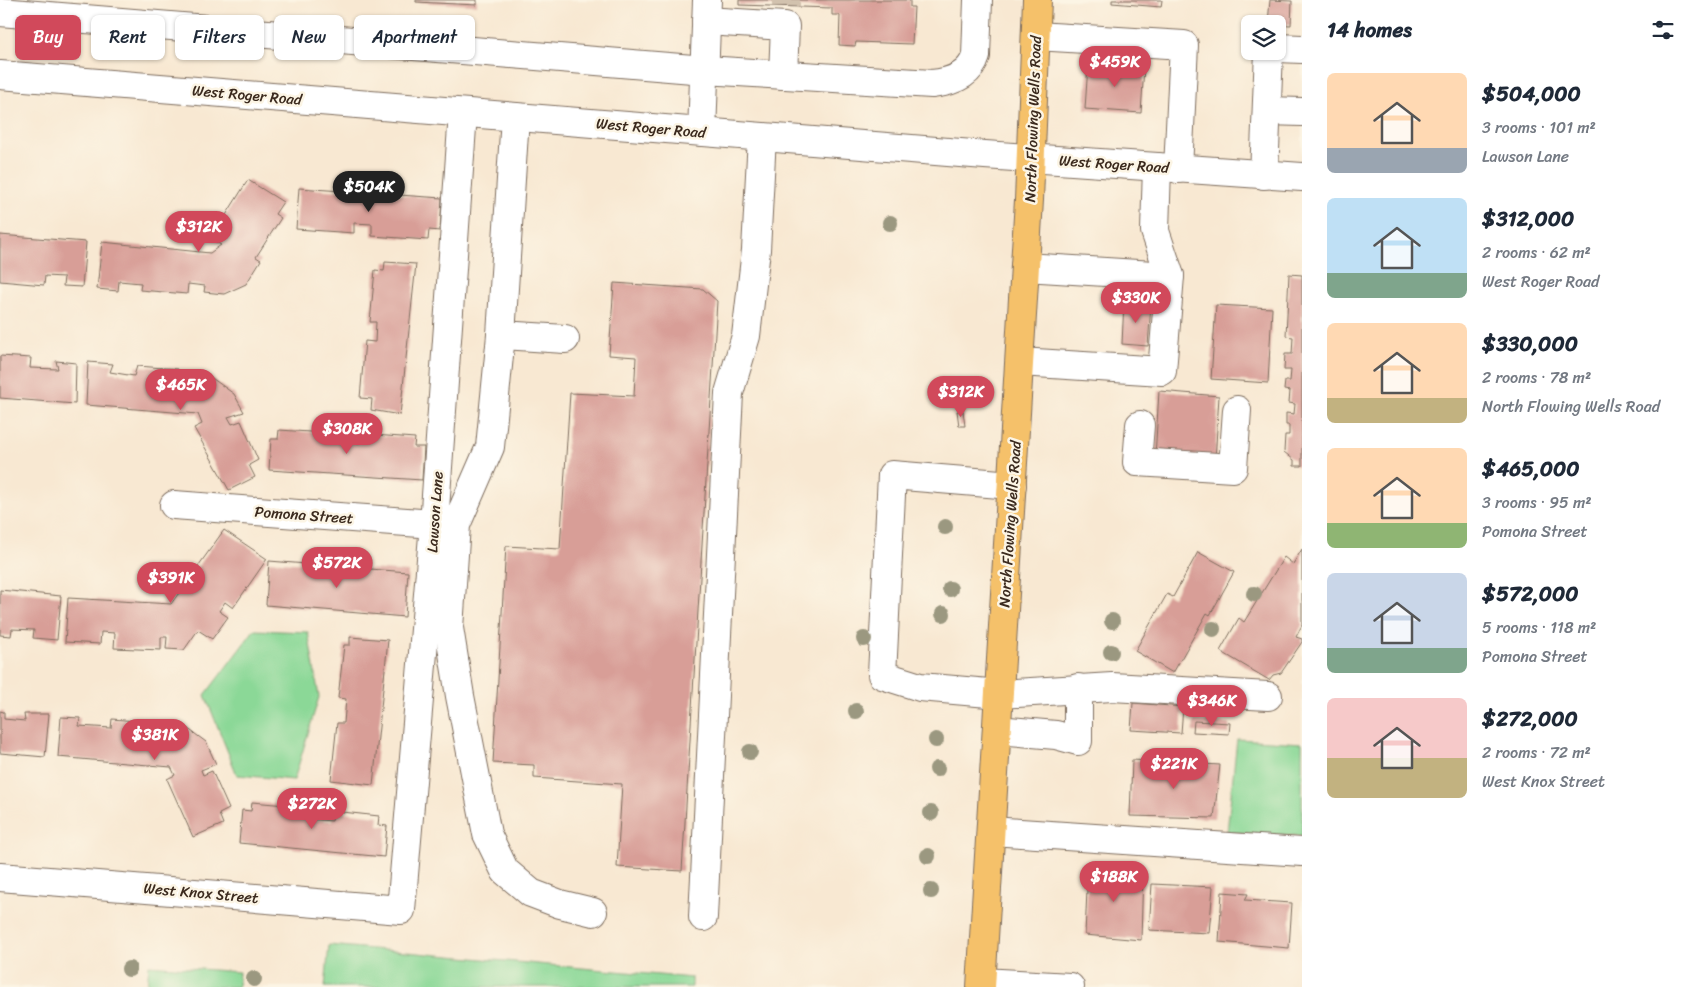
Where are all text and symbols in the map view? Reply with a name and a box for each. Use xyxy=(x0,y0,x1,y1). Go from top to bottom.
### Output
text: 14 homes xyxy=(1327,11,1412,49)
chip: Buy xyxy=(15,15,81,60)
chip: Rent xyxy=(91,15,165,60)
chip: Filters xyxy=(175,15,264,60)
chip: New xyxy=(274,15,344,60)
chip: Apartment xyxy=(354,15,475,60)
map controls xyxy=(1241,15,1286,60)
button: layers xyxy=(1241,15,1286,60)
icon: filters xyxy=(1649,16,1677,44)
street label: North Flowing Wells Road xyxy=(1017,34,1049,203)
pin: $459K xyxy=(1080,46,1150,88)
text: $459K xyxy=(1090,47,1140,76)
text: $504,000 xyxy=(1482,75,1581,113)
street label: West Roger Road xyxy=(191,77,304,113)
icon: home xyxy=(1367,93,1427,153)
street label: West Roger Road xyxy=(595,110,708,146)
text: 3 rooms · 101 m² xyxy=(1482,113,1596,142)
text: Lawson Lane xyxy=(1482,142,1569,171)
street label: West Roger Road xyxy=(1058,147,1171,181)
pin: $504K xyxy=(334,170,404,213)
text: $504K xyxy=(344,172,394,201)
text: $312,000 xyxy=(1482,200,1574,238)
pin: $312K xyxy=(164,210,234,253)
text: $312K xyxy=(176,212,222,241)
icon: home xyxy=(1367,218,1427,278)
text: 2 rooms · 62 m² xyxy=(1482,238,1591,267)
text: West Roger Road xyxy=(1482,267,1600,296)
pin: $330K xyxy=(1101,282,1171,324)
text: $330K xyxy=(1112,283,1160,312)
text: $330,000 xyxy=(1482,325,1578,363)
icon: home xyxy=(1367,343,1427,403)
text: 2 rooms · 78 m² xyxy=(1482,363,1591,392)
pin: $465K xyxy=(146,368,216,411)
text: $465K xyxy=(156,370,206,399)
pin: $312K xyxy=(926,376,996,418)
text: $312K xyxy=(938,377,984,406)
text: North Flowing Wells Road xyxy=(1482,392,1660,421)
pin: $308K xyxy=(312,412,382,455)
text: $308K xyxy=(322,414,372,443)
street label: North Flowing Wells Road xyxy=(991,439,1029,608)
text: $465,000 xyxy=(1482,450,1579,488)
icon: home xyxy=(1367,468,1427,528)
street label: Lawson Lane xyxy=(419,470,451,554)
text: 3 rooms · 95 m² xyxy=(1482,488,1592,517)
street label: Pomona Street xyxy=(254,499,355,531)
text: Pomona Street xyxy=(1482,517,1588,546)
pin: $572K xyxy=(302,546,372,589)
text: $572K xyxy=(313,548,361,577)
pin: $391K xyxy=(136,562,206,604)
text: $391K xyxy=(148,563,194,592)
text: $572,000 xyxy=(1482,575,1579,613)
icon: home xyxy=(1367,593,1427,653)
text: 5 rooms · 118 m² xyxy=(1482,613,1596,642)
text: Pomona Street xyxy=(1482,642,1588,671)
pin: $346K xyxy=(1177,684,1247,727)
text: $346K xyxy=(1188,686,1236,715)
text: $272,000 xyxy=(1482,700,1578,738)
pin: $381K xyxy=(120,718,190,761)
icon: home xyxy=(1367,718,1427,778)
text: $381K xyxy=(132,720,178,749)
text: 2 rooms · 72 m² xyxy=(1482,738,1591,767)
pin: $221K xyxy=(1139,748,1209,790)
text: $221K xyxy=(1151,749,1197,778)
text: West Knox Street xyxy=(1482,767,1605,796)
pin: $272K xyxy=(277,788,347,830)
text: $272K xyxy=(288,789,336,818)
pin: $188K xyxy=(1079,860,1149,903)
text: $188K xyxy=(1091,862,1137,891)
street label: West Knox Street xyxy=(142,875,260,911)

